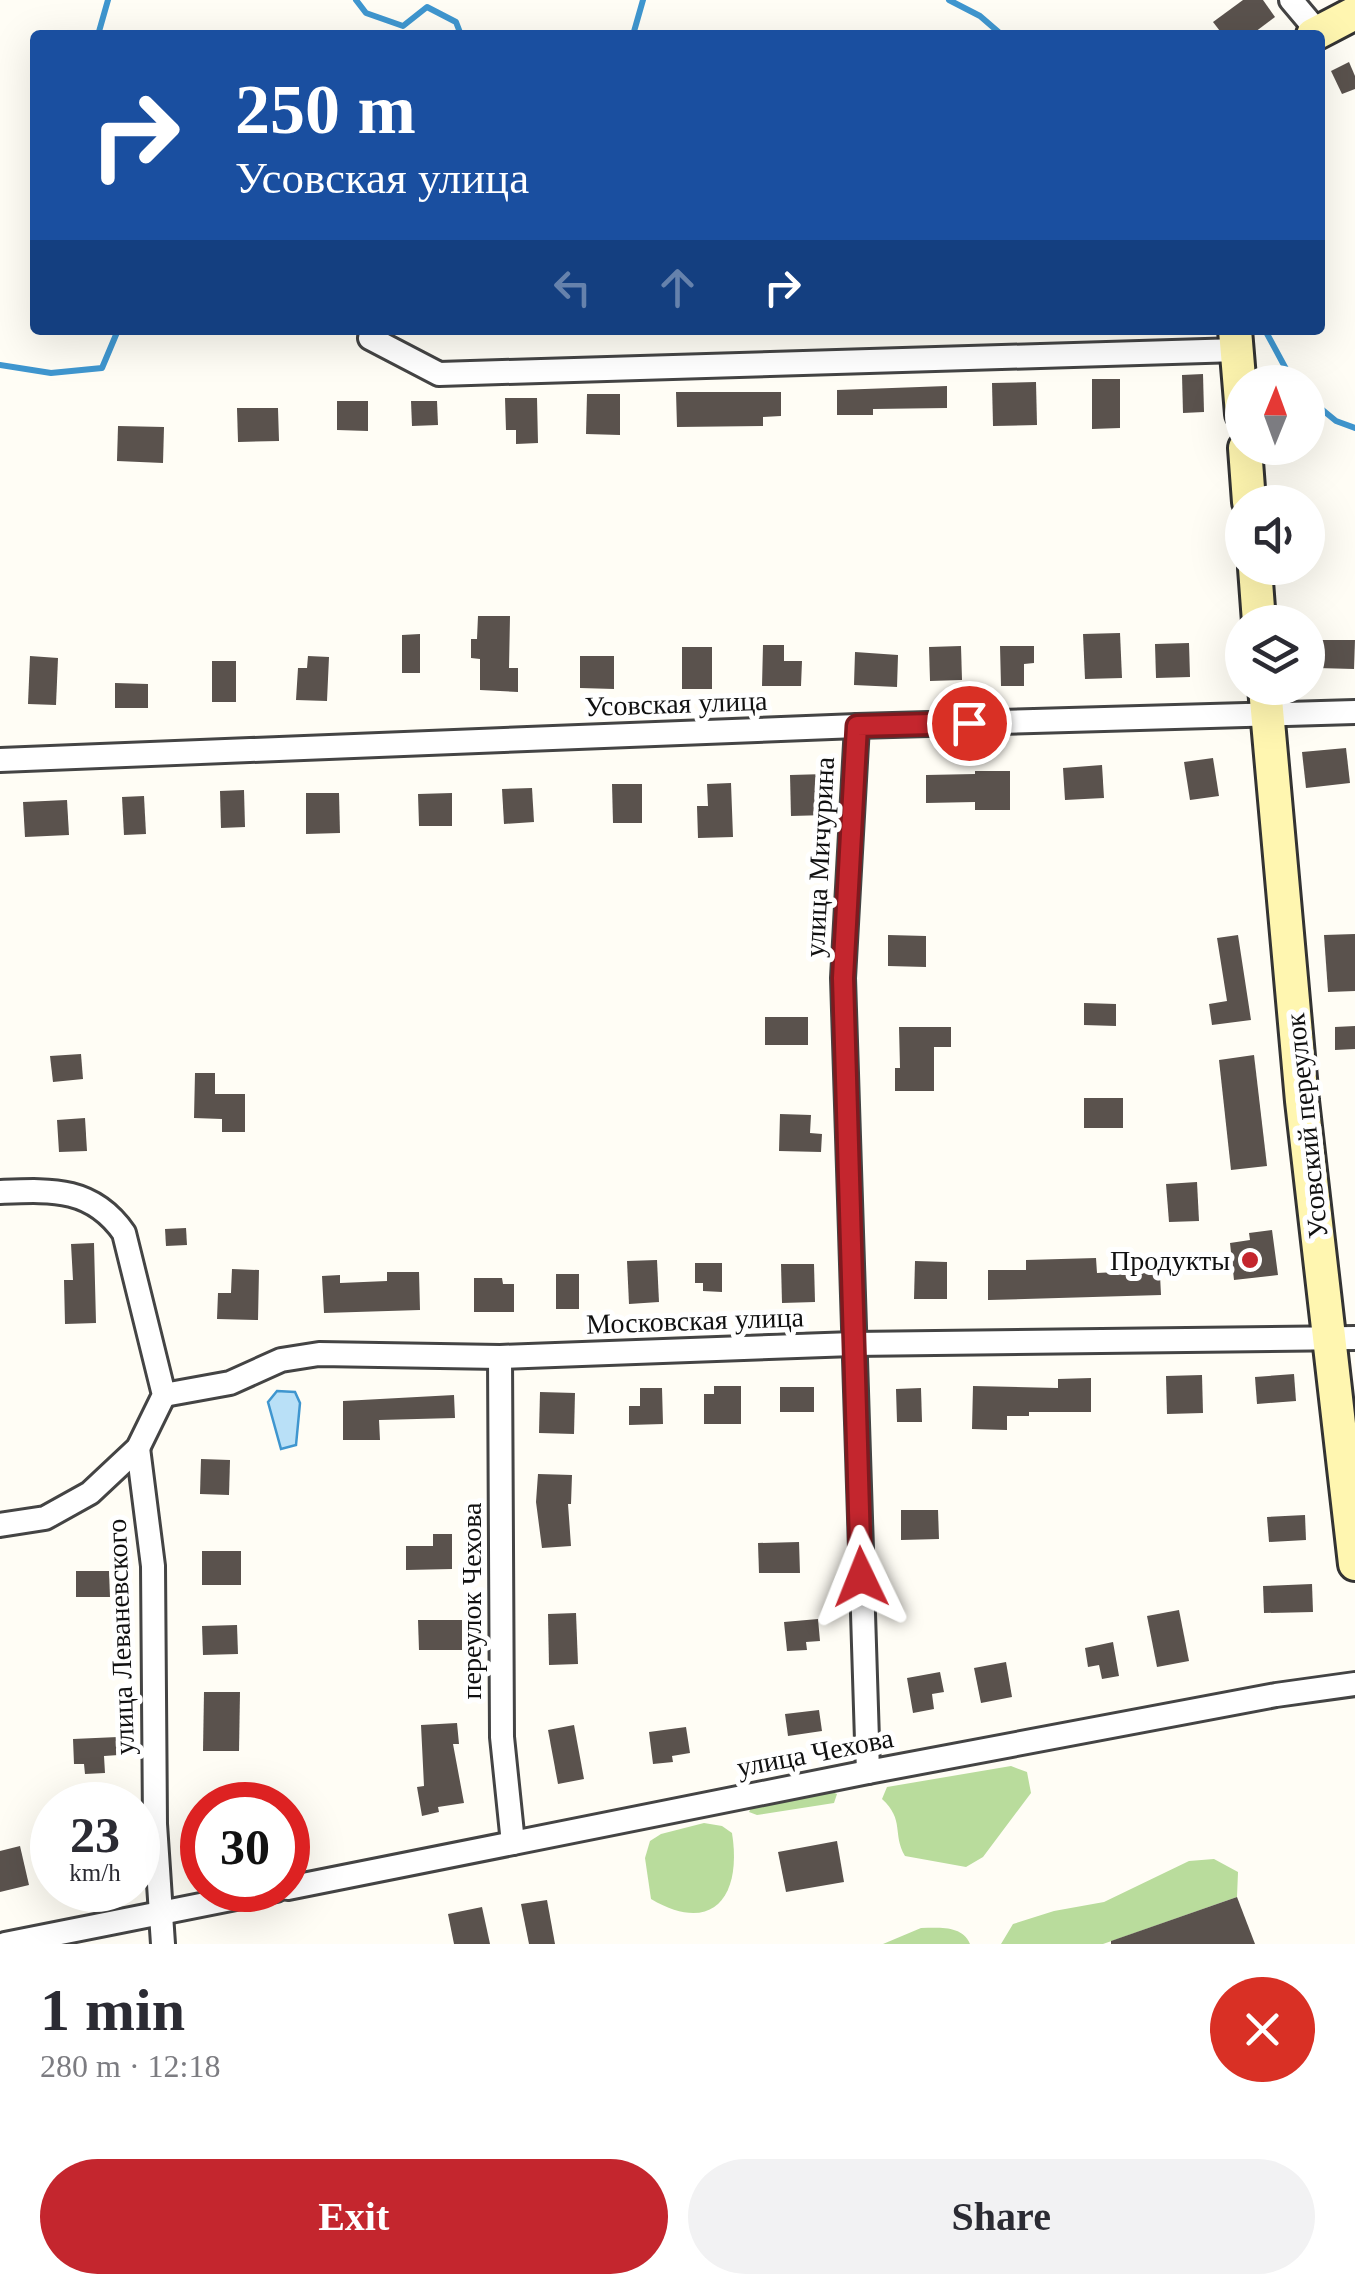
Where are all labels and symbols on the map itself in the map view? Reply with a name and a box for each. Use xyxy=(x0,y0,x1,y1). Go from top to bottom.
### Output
north arrow xyxy=(1225,365,1325,465)
pin xyxy=(927,681,1012,766)
street label: Усовская улица xyxy=(584,685,769,722)
street label: улица Мичурина xyxy=(799,756,840,958)
street label: Усовский переулок xyxy=(1279,1011,1334,1240)
place label: Продукты xyxy=(1110,1245,1230,1276)
marker: Продукты xyxy=(1239,1249,1261,1271)
street label: Московская улица xyxy=(586,1301,805,1340)
street label: переулок Чехова xyxy=(456,1502,487,1699)
street label: улица Леваневского xyxy=(101,1518,140,1756)
position arrow xyxy=(809,1525,913,1629)
street label: улица Чехова xyxy=(734,1722,896,1783)
speed limit sign: 30 xyxy=(180,1782,310,1912)

